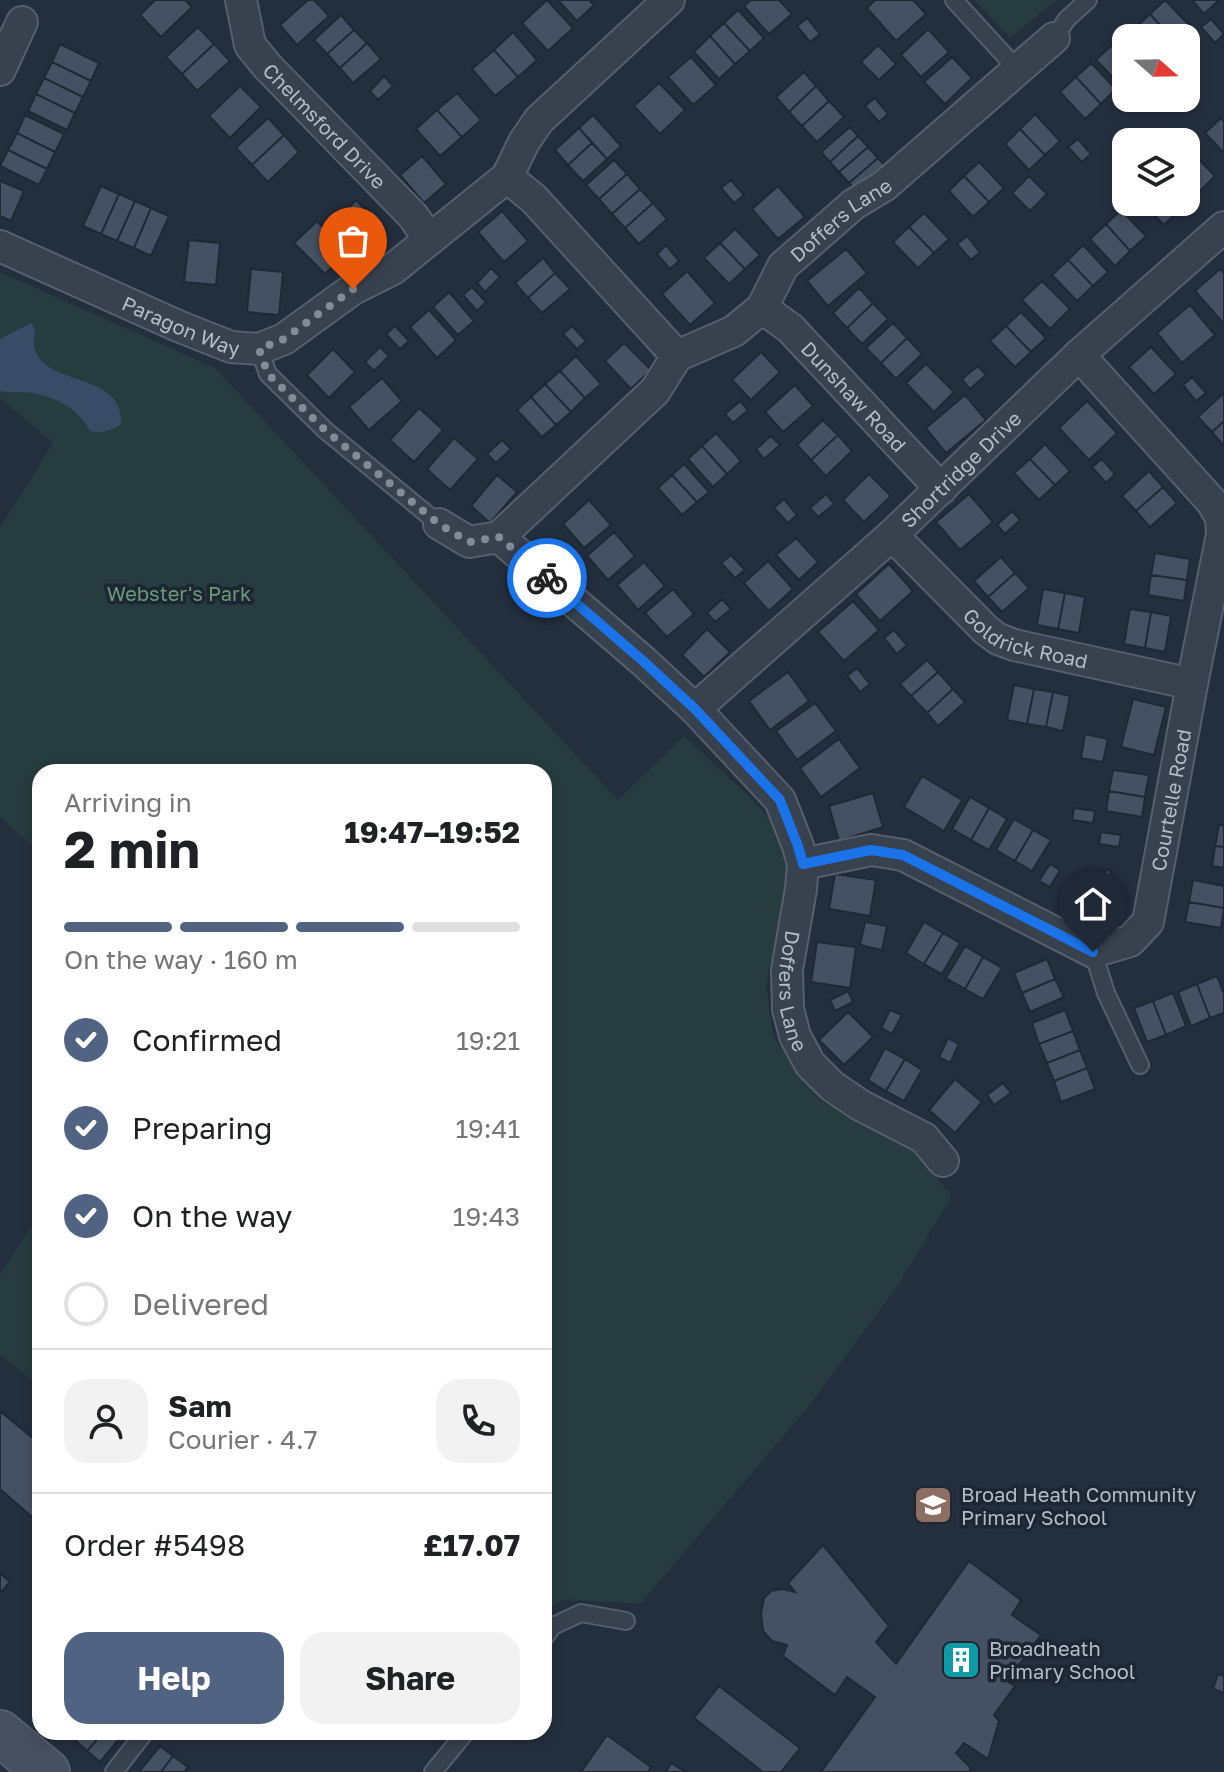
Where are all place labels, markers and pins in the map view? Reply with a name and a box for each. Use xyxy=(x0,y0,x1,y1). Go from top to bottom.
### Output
pin xyxy=(319,207,387,289)
pin xyxy=(1059,870,1127,952)
place label: Broad Heath Community Primary School xyxy=(961,1482,1196,1529)
school or university icon: Broad Heath Community Primary School xyxy=(912,1484,954,1526)
place label: Broadheath Primary School xyxy=(989,1636,1135,1683)
building icon: Broadheath Primary School xyxy=(940,1639,982,1681)

